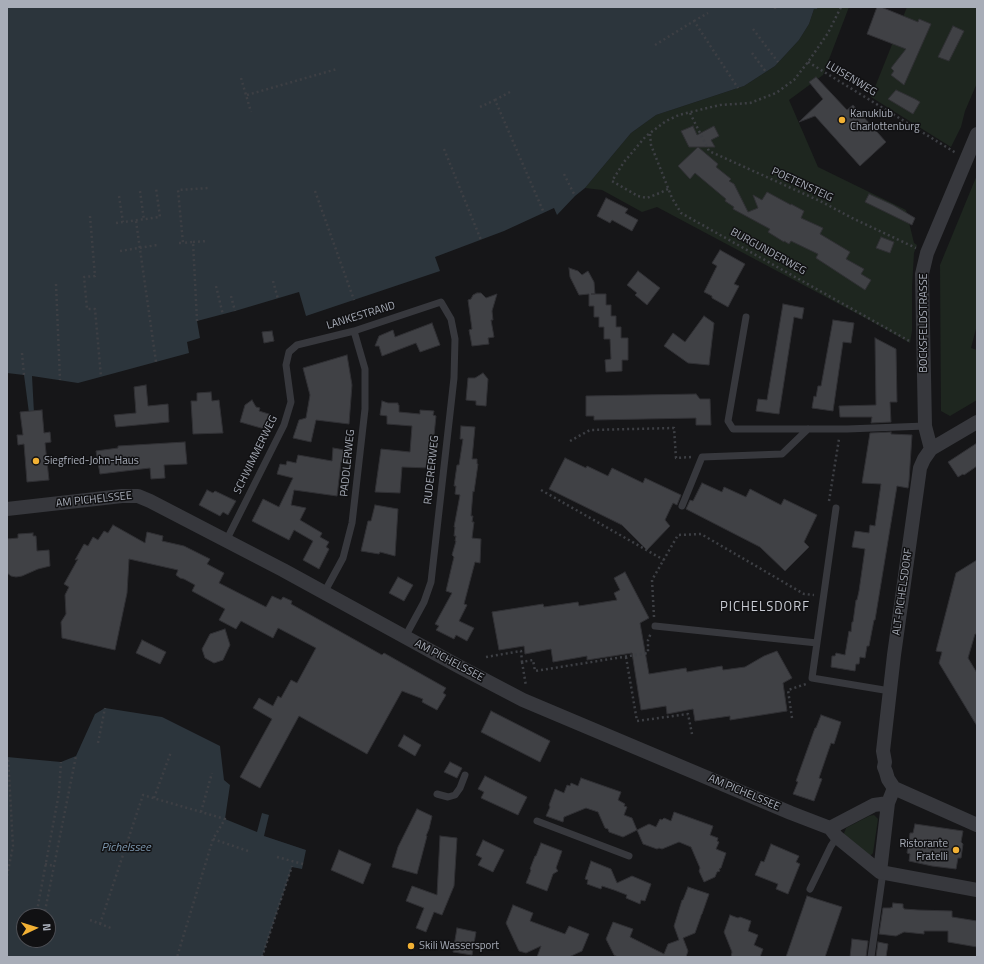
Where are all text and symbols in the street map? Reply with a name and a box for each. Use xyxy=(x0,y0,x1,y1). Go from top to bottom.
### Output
street label: LUISENWEG xyxy=(823,59,879,99)
place label: Kanuklub Charlottenburg xyxy=(850,107,920,133)
marker: Kanuklub Charlottenburg xyxy=(837,115,847,125)
street label: POETENSTEIG xyxy=(769,165,835,205)
street label: BURGUNDERWEG xyxy=(728,226,808,278)
street label: BOCKSFELDSTRASSE xyxy=(917,273,931,373)
street label: LANKESTRAND xyxy=(325,299,397,333)
street label: SCHWIMMERWEG xyxy=(231,414,281,496)
street label: PADDLERWEG xyxy=(338,429,358,497)
street label: RUDERERWEG xyxy=(422,435,442,505)
place label: Siegfried-John-Haus xyxy=(44,454,139,468)
marker: Siegfried-John-Haus xyxy=(31,456,41,466)
street label: AM PICHELSSEE xyxy=(55,489,133,511)
street label: ALT-PICHELSDORF xyxy=(890,548,916,636)
district label: PICHELSDORF xyxy=(720,600,810,616)
street label: AM PICHELSSEE xyxy=(412,637,486,685)
street label: AM PICHELSSEE xyxy=(706,772,782,814)
place label: Ristorante Fratelli xyxy=(899,837,948,863)
water label: Pichelssee xyxy=(101,841,151,855)
marker: Ristorante Fratelli xyxy=(951,845,961,855)
north arrow xyxy=(16,908,56,948)
text: N xyxy=(39,923,55,932)
place label: Skili Wassersport xyxy=(419,939,499,953)
marker: Skili Wassersport xyxy=(406,941,416,951)

